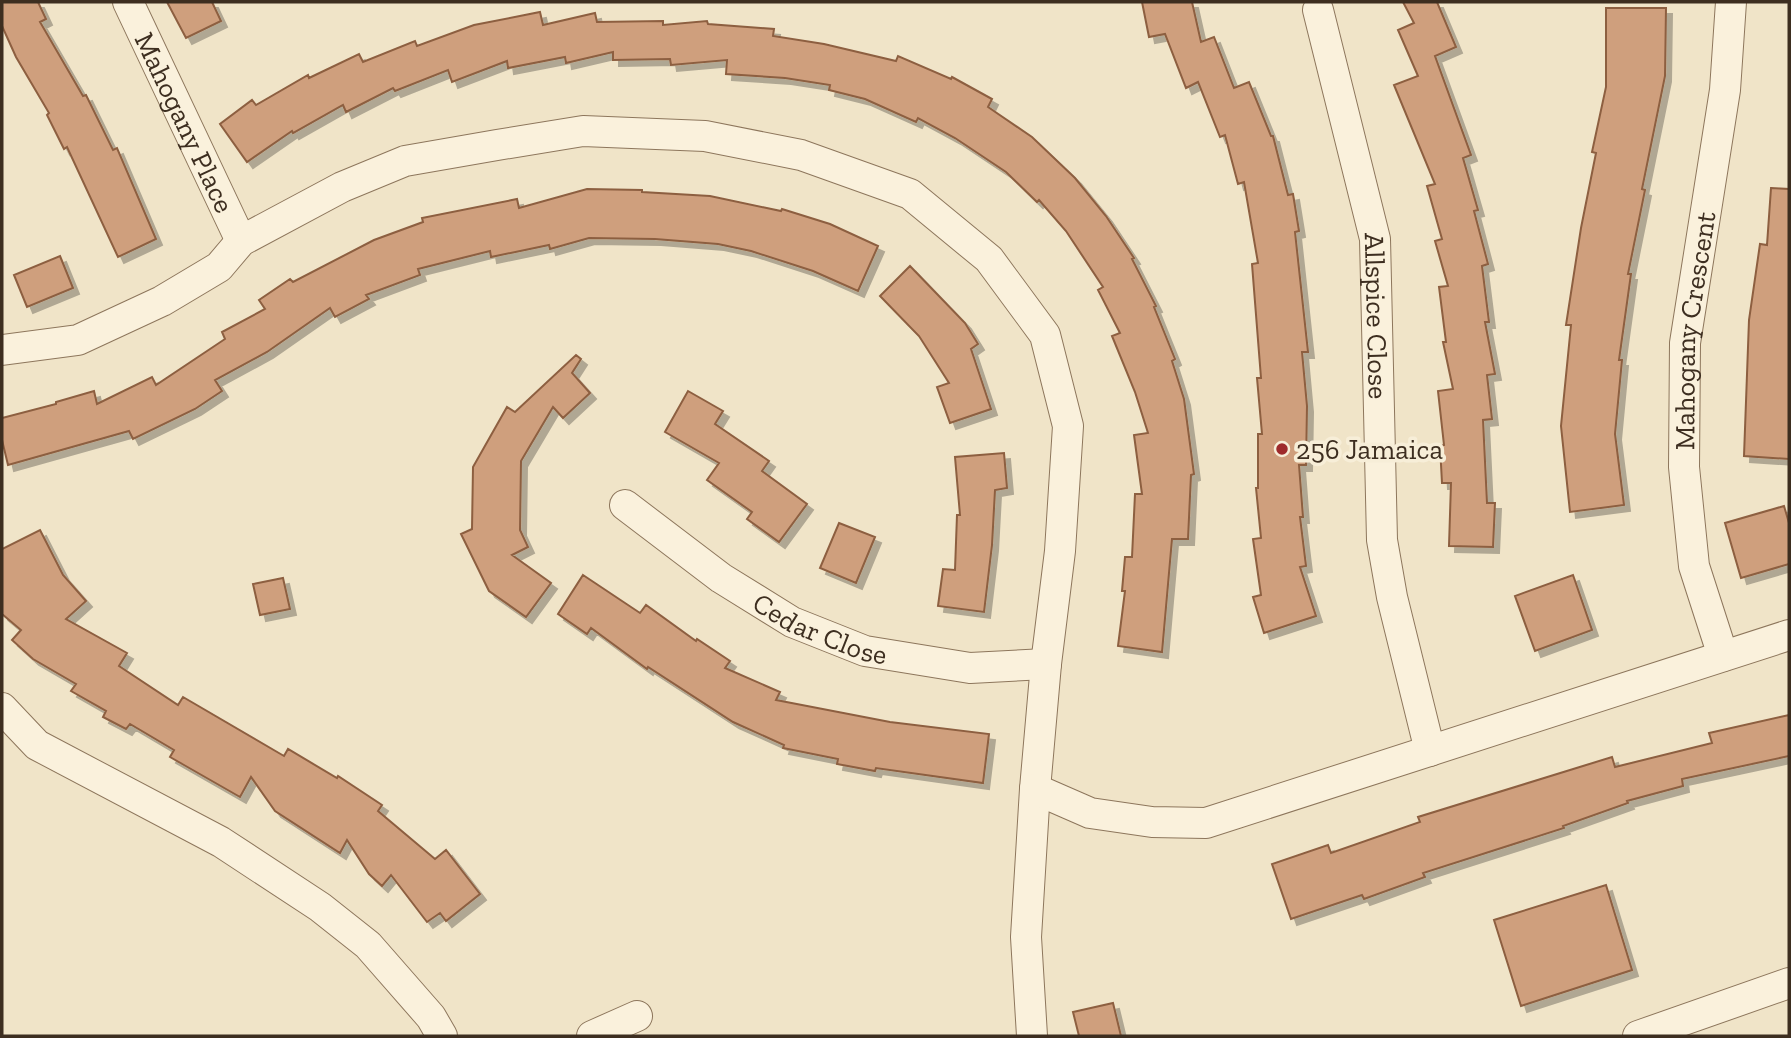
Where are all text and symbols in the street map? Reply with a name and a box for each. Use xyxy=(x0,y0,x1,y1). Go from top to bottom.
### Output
street label: Mahogany Place xyxy=(128,27,242,218)
street label: Mahogany Crescent xyxy=(1668,208,1722,450)
street label: Allspice Close xyxy=(1358,232,1395,400)
place label: 256 Jamaica xyxy=(1296,433,1443,466)
marker: 256 Jamaica xyxy=(1274,441,1290,457)
street label: Cedar Close xyxy=(747,585,889,671)

